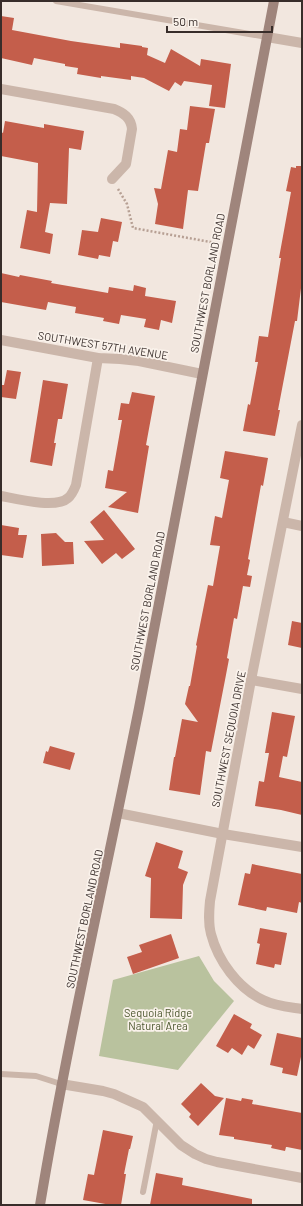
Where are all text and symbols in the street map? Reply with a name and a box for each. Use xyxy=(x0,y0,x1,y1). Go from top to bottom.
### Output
scale bar xyxy=(167,8,272,34)
text: 50 m xyxy=(173,14,198,28)
street label: SOUTHWEST BORLAND ROAD xyxy=(187,212,227,354)
street label: SOUTHWEST 57TH AVENUE xyxy=(37,328,169,362)
street label: SOUTHWEST BORLAND ROAD xyxy=(127,530,167,672)
street label: SOUTHWEST SEQUOIA DRIVE xyxy=(208,669,248,808)
street label: SOUTHWEST BORLAND ROAD xyxy=(63,848,105,990)
park label: Sequoia Ridge Natural Area xyxy=(124,1006,192,1032)

